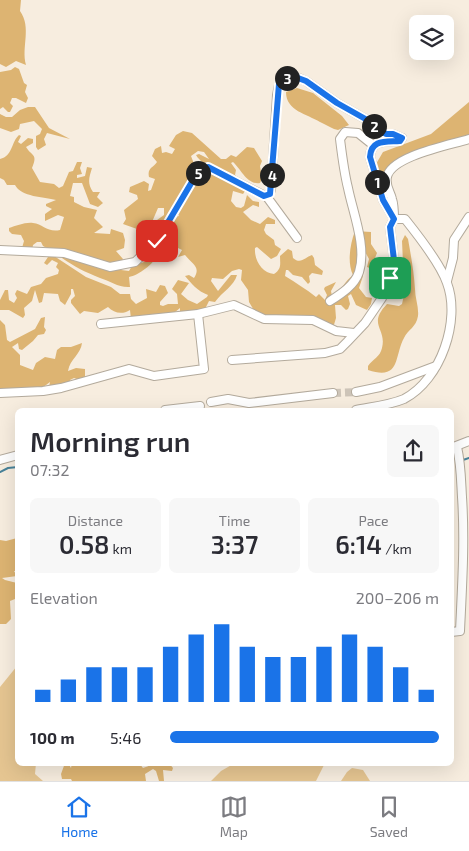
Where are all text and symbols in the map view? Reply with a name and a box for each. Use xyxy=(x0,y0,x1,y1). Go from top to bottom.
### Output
map controls xyxy=(409,15,454,60)
button: layers xyxy=(409,15,454,60)
pin: 3 xyxy=(274,66,300,90)
text: 3 xyxy=(284,70,291,87)
pin: 2 xyxy=(362,114,386,138)
text: 2 xyxy=(370,118,379,135)
pin: 5 xyxy=(186,160,210,186)
pin: 4 xyxy=(260,162,284,188)
text: 5 xyxy=(195,165,202,182)
text: 4 xyxy=(268,167,277,184)
pin: 1 xyxy=(364,170,390,194)
text: 1 xyxy=(374,174,381,191)
pin xyxy=(136,220,178,262)
icon: check xyxy=(143,227,171,255)
pin xyxy=(369,257,411,299)
icon: arrive xyxy=(376,264,404,292)
text: Morning run xyxy=(30,424,190,458)
button: share xyxy=(387,425,439,477)
text: 07:32 xyxy=(30,460,70,479)
text: Distance xyxy=(68,512,123,529)
text: Time xyxy=(219,512,250,529)
text: Pace xyxy=(358,512,389,529)
text: 0.58 xyxy=(59,529,109,559)
text: 3:37 xyxy=(211,529,258,559)
text: 6:14 xyxy=(335,529,382,559)
text: km xyxy=(109,540,132,557)
text: /km xyxy=(382,540,412,557)
text: Elevation xyxy=(30,588,98,607)
text: 200–206 m xyxy=(356,588,439,607)
text: 100 m xyxy=(30,728,75,747)
text: 5:46 xyxy=(110,728,141,747)
tab: Home xyxy=(61,793,98,840)
tab: Map xyxy=(220,793,248,840)
tab: Saved xyxy=(370,793,408,840)

